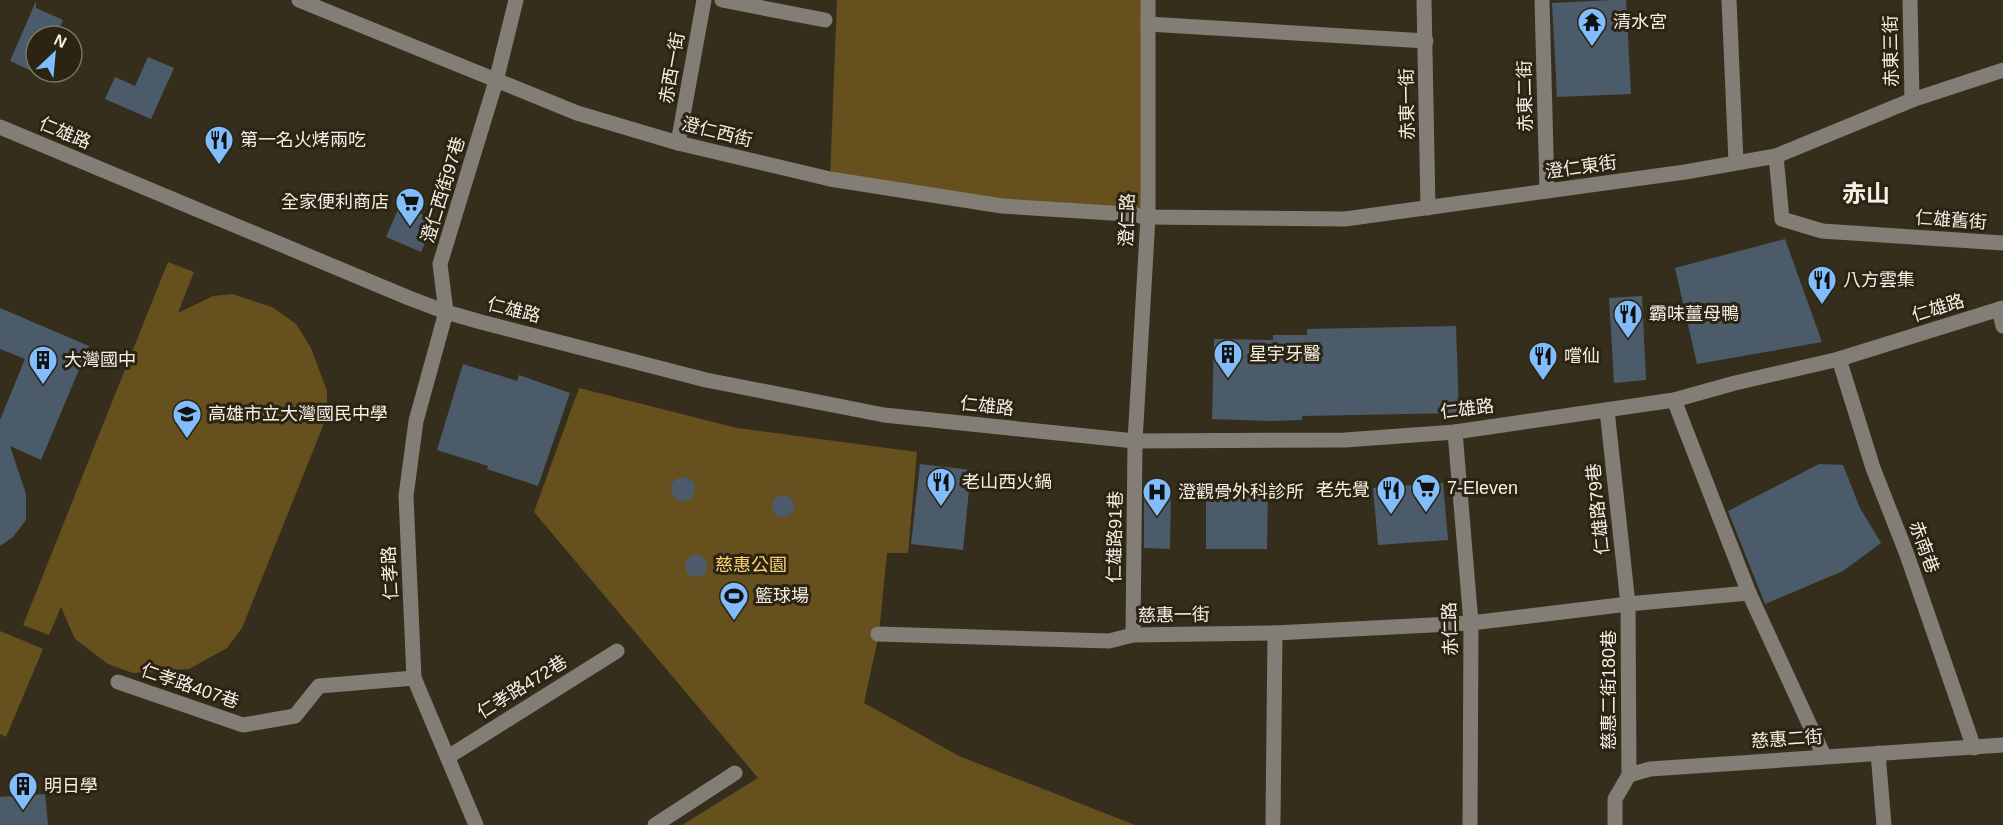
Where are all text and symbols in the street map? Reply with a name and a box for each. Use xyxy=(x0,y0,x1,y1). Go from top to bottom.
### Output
temple icon: 清水宮 xyxy=(1576,6,1608,48)
place label: 清水宮 xyxy=(1613,12,1667,32)
street label: 赤東三街 xyxy=(1880,15,1902,87)
north arrow xyxy=(24,24,84,84)
text: N xyxy=(51,31,69,51)
street label: 赤西一街 xyxy=(656,31,688,105)
street label: 赤東二街 xyxy=(1514,60,1536,132)
street label: 赤東一街 xyxy=(1396,68,1418,140)
street label: 仁雄路 xyxy=(36,113,94,153)
street label: 澄仁西街 xyxy=(680,114,754,150)
restaurant icon: 第一名火烤兩吃 xyxy=(203,124,235,166)
place label: 第一名火烤兩吃 xyxy=(240,130,366,150)
street label: 澄仁西街97巷 xyxy=(417,134,469,246)
street label: 澄仁東街 xyxy=(1544,152,1618,182)
district label: 赤山 xyxy=(1842,180,1890,207)
supermarket icon: 全家便利商店 xyxy=(394,186,426,228)
place label: 全家便利商店 xyxy=(281,192,389,212)
street label: 澄仁路 xyxy=(1116,193,1138,247)
street label: 仁雄舊街 xyxy=(1914,208,1988,232)
restaurant icon: 八方雲集 xyxy=(1806,264,1838,306)
place label: 八方雲集 xyxy=(1843,270,1915,290)
street label: 仁雄路 xyxy=(1909,291,1967,325)
street label: 仁雄路 xyxy=(485,294,543,326)
restaurant icon: 霸味薑母鴨 xyxy=(1612,298,1644,340)
place label: 霸味薑母鴨 xyxy=(1649,304,1739,324)
building icon: 星宇牙醫 xyxy=(1212,338,1244,380)
restaurant icon: 嚐仙 xyxy=(1527,340,1559,382)
building icon: 大灣國中 xyxy=(27,344,59,386)
place label: 星宇牙醫 xyxy=(1249,344,1321,364)
place label: 嚐仙 xyxy=(1564,346,1600,366)
place label: 大灣國中 xyxy=(64,350,136,370)
street label: 仁雄路 xyxy=(959,393,1015,419)
street label: 仁雄路 xyxy=(1439,396,1495,422)
school or university icon: 高雄市立大灣國民中學 xyxy=(171,398,203,440)
place label: 高雄市立大灣國民中學 xyxy=(208,404,388,424)
street label: 仁雄路79巷 xyxy=(1583,462,1613,556)
restaurant icon: 老山西火鍋 xyxy=(925,466,957,508)
place label: 老山西火鍋 xyxy=(962,472,1052,492)
supermarket icon: 7-Eleven xyxy=(1410,472,1442,514)
restaurant icon: 老先覺 xyxy=(1375,474,1407,516)
hospital icon: 澄觀骨外科診所 xyxy=(1141,476,1173,518)
place label: 7-Eleven xyxy=(1447,478,1518,498)
place label: 老先覺 xyxy=(1316,480,1370,500)
place label: 澄觀骨外科診所 xyxy=(1178,482,1304,502)
street label: 仁雄路91巷 xyxy=(1104,491,1126,583)
street label: 赤南巷 xyxy=(1905,518,1943,576)
street label: 仁孝路 xyxy=(379,546,401,600)
park label: 慈惠公園 xyxy=(715,555,787,575)
sports icon: 籃球場 xyxy=(718,580,750,622)
place label: 籃球場 xyxy=(755,586,809,606)
street label: 赤仁路 xyxy=(1439,602,1461,656)
street label: 慈惠一街 xyxy=(1138,604,1210,626)
street label: 慈惠二街180巷 xyxy=(1599,630,1619,750)
street label: 仁孝路472巷 xyxy=(473,651,571,723)
street label: 仁孝路407巷 xyxy=(139,660,241,712)
street label: 慈惠二街 xyxy=(1750,727,1824,751)
building icon: 明日學 xyxy=(7,770,39,812)
place label: 明日學 xyxy=(44,776,98,796)

